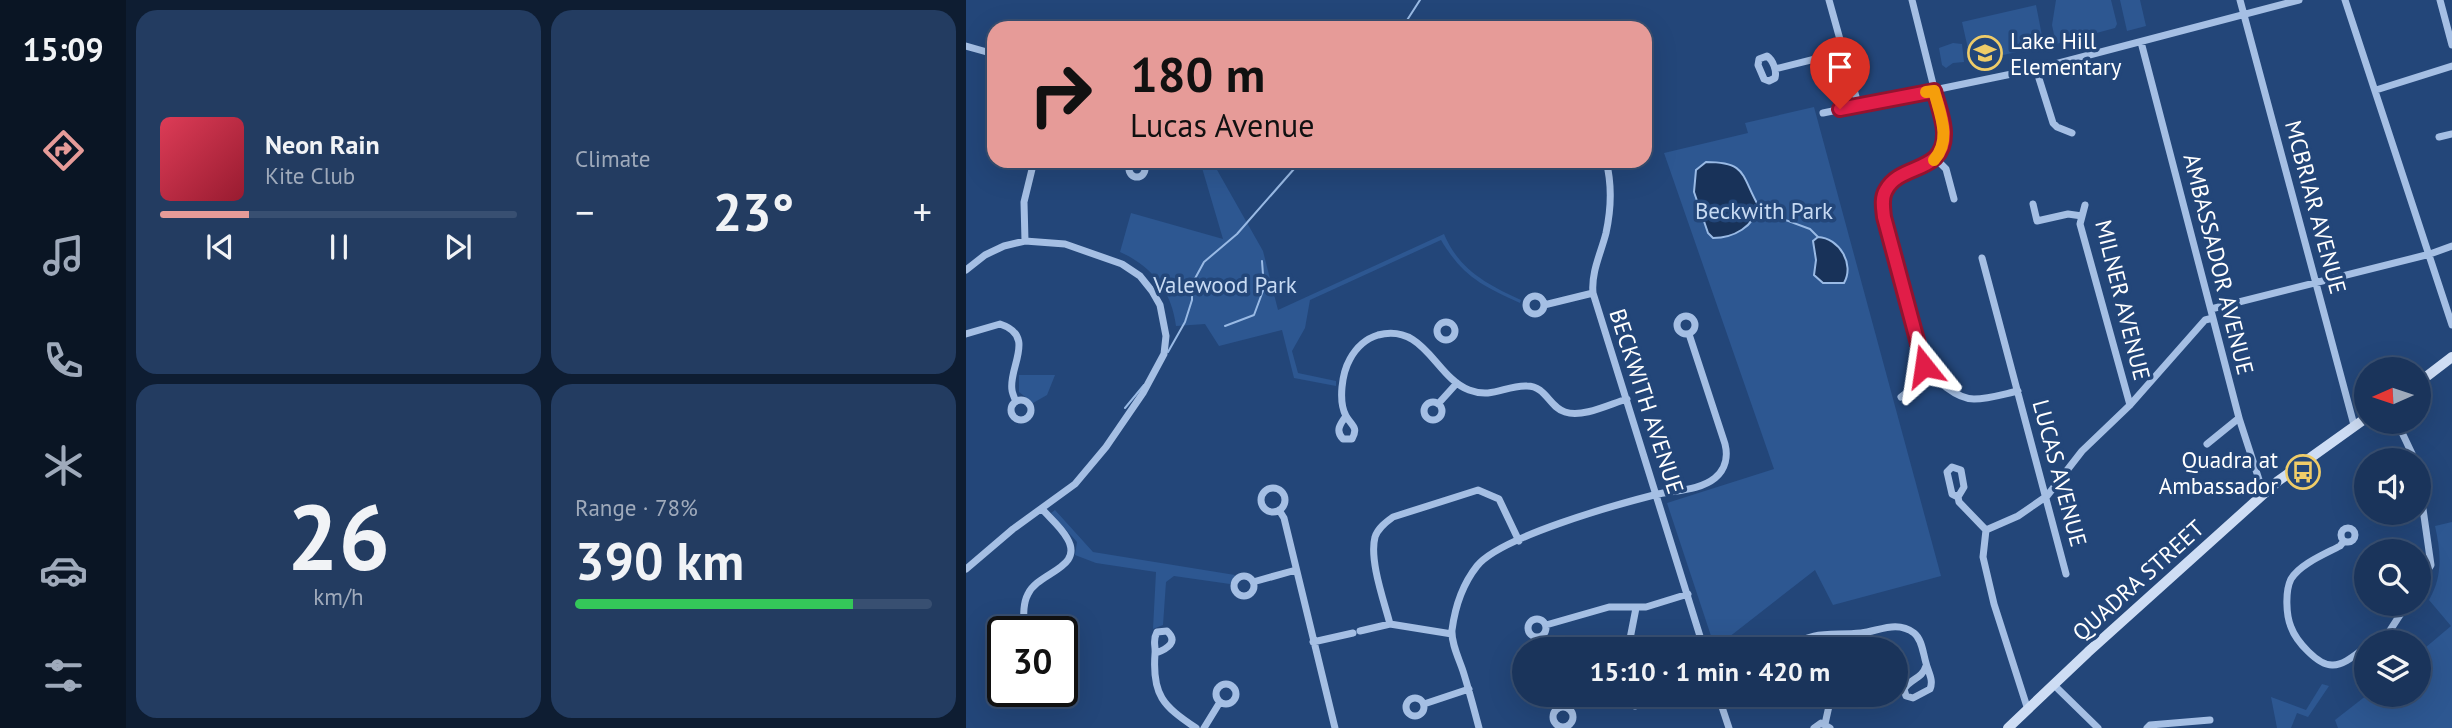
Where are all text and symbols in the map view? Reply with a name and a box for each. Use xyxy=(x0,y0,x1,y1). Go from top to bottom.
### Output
place label: Lake Hill Elementary xyxy=(2010,26,2122,81)
text: 15:09 xyxy=(22,28,104,70)
school or university icon: Lake Hill Elementary xyxy=(1966,34,2004,72)
pin xyxy=(1810,37,1870,109)
text: 180 m xyxy=(1130,42,1265,106)
icon: arrive xyxy=(1821,48,1859,86)
icon: right xyxy=(1015,49,1106,140)
text: Lucas Avenue xyxy=(1130,104,1314,146)
street label: MCBRIAR AVENUE xyxy=(2279,117,2353,297)
icon: directions xyxy=(39,126,88,175)
text: Neon Rain xyxy=(265,128,380,161)
text: Climate xyxy=(575,144,650,173)
street label: AMBASSADOR AVENUE xyxy=(2177,150,2261,378)
text: Kite Club xyxy=(265,161,355,190)
text: 23° xyxy=(713,178,794,245)
text: − xyxy=(575,187,594,236)
text: + xyxy=(913,187,932,236)
park label: Beckwith Park xyxy=(1695,196,1833,225)
street label: MILNER AVENUE xyxy=(2089,217,2157,383)
icon: previous xyxy=(201,228,239,266)
icon: pause xyxy=(320,228,358,266)
icon: next xyxy=(439,228,477,266)
icon: music xyxy=(39,231,88,280)
park label: Valewood Park xyxy=(1152,270,1297,299)
street label: BECKWITH AVENUE xyxy=(1603,305,1691,497)
position arrow xyxy=(1887,329,1961,403)
icon: phone xyxy=(39,336,88,385)
north arrow xyxy=(2354,357,2431,434)
map controls xyxy=(2354,357,2431,707)
street label: LUCAS AVENUE xyxy=(2026,396,2094,550)
icon: climate xyxy=(39,441,88,490)
place label: Quadra at Ambassador xyxy=(2159,445,2278,500)
button: sound xyxy=(2354,448,2431,525)
bus stop icon: Quadra at Ambassador xyxy=(2284,453,2322,491)
text: 26 xyxy=(287,477,390,595)
text: Range · 78% xyxy=(575,493,698,522)
street label: QUADRA STREET xyxy=(2066,513,2210,647)
text: 390 km xyxy=(575,527,744,594)
button: search xyxy=(2354,539,2431,616)
icon: car xyxy=(39,546,88,595)
text: km/h xyxy=(313,582,364,611)
speed limit sign: 30 xyxy=(987,616,1078,707)
button: layers xyxy=(2354,630,2431,707)
icon: filters xyxy=(39,651,88,700)
text: 15:10 · 1 min · 420 m xyxy=(1590,655,1830,688)

